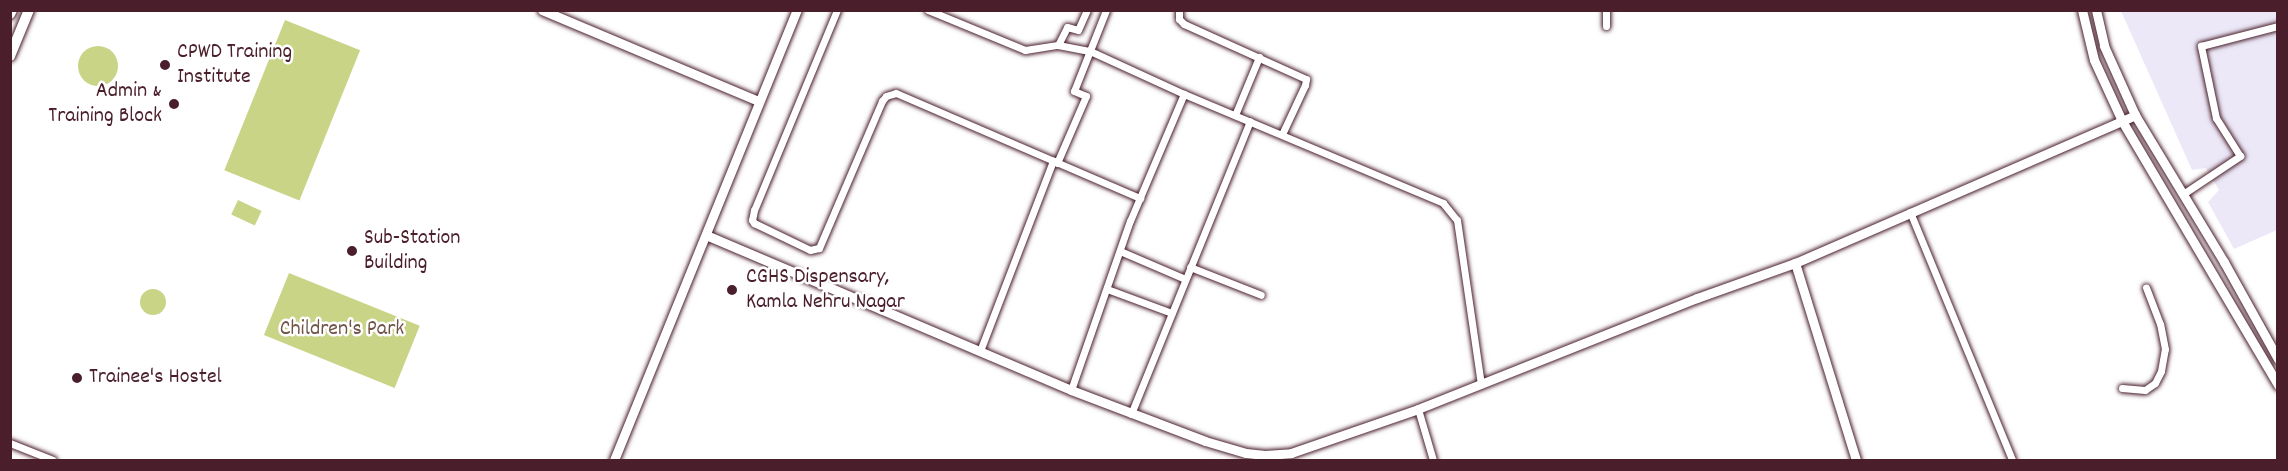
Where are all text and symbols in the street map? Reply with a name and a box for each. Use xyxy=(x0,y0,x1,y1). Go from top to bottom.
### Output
place label: CPWD Training Institute xyxy=(177,39,292,90)
marker: CPWD Training Institute xyxy=(158,58,172,72)
place label: Admin & Training Block xyxy=(48,78,162,130)
marker: Admin & Training Block xyxy=(167,97,181,111)
place label: Sub-Station Building xyxy=(364,225,460,276)
marker: Sub-Station Building xyxy=(345,244,359,258)
place label: CGHS Dispensary, Kamla Nehru Nagar xyxy=(746,264,905,316)
marker: CGHS Dispensary, Kamla Nehru Nagar xyxy=(723,281,741,299)
park label: Children's Park xyxy=(280,317,404,343)
place label: Trainee's Hostel xyxy=(89,365,222,391)
marker: Trainee's Hostel xyxy=(70,371,84,385)

